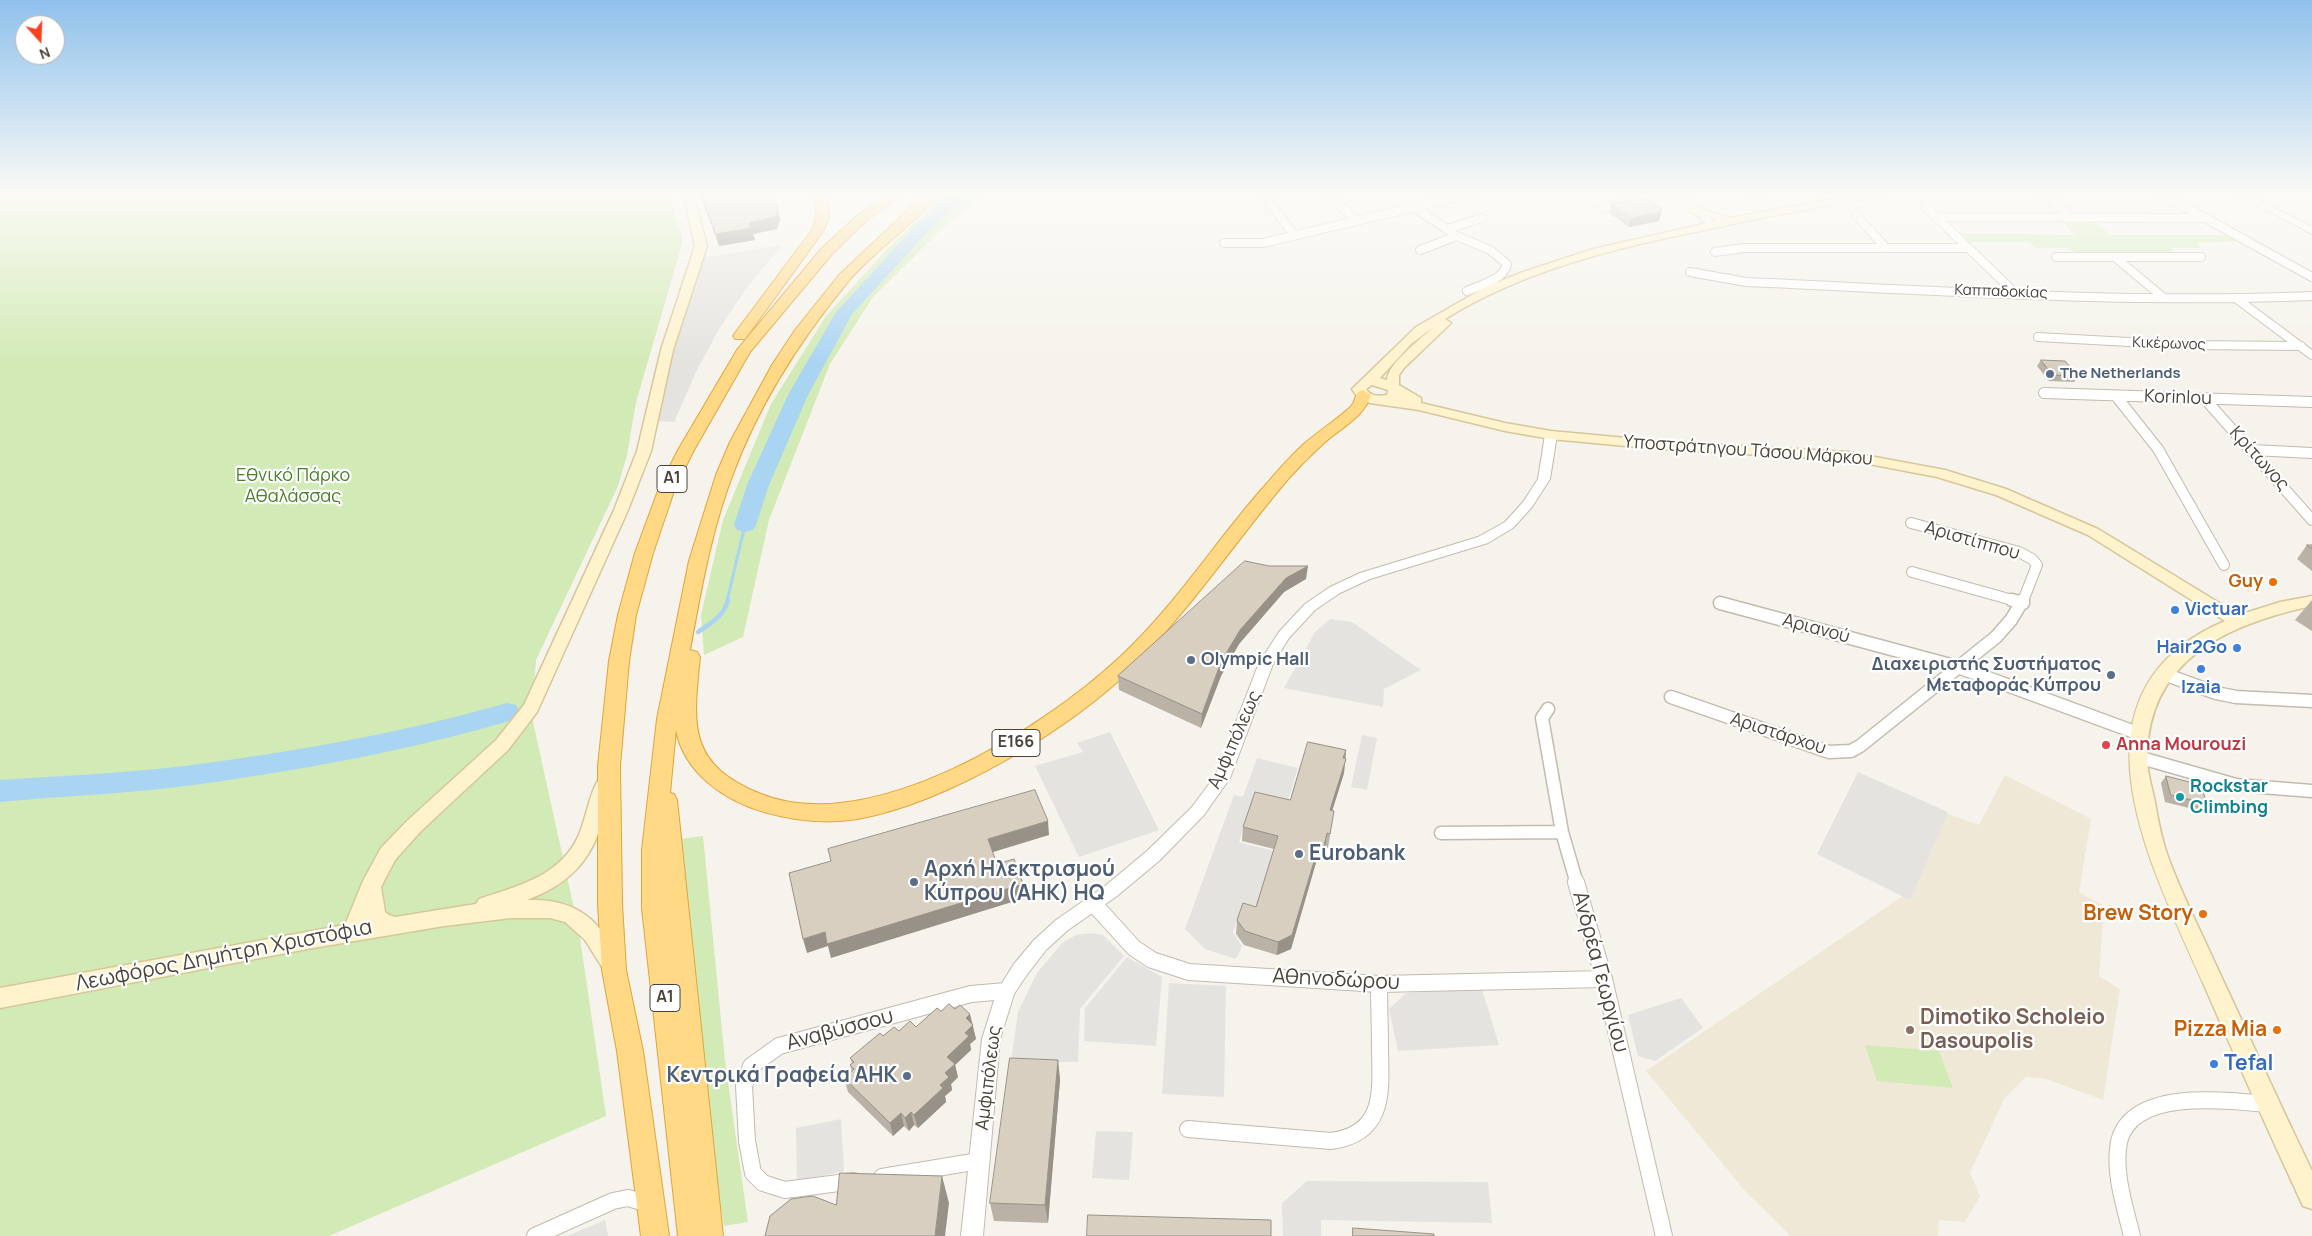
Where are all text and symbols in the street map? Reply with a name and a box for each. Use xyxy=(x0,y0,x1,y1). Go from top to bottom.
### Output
north arrow xyxy=(15,15,65,65)
text: N xyxy=(37,43,53,64)
street label: Καππαδοκίας xyxy=(1954,281,2048,303)
street label: Κικέρωνος xyxy=(2132,334,2206,354)
place label: The Netherlands xyxy=(2060,365,2181,383)
marker: The Netherlands xyxy=(2044,368,2056,380)
street label: Korinlou xyxy=(2144,386,2212,410)
street label: Κρίτωνος xyxy=(2225,422,2293,496)
street label: Υποστράτηγου Τάσου Μάρκου xyxy=(1623,432,1873,470)
park label: Εθνικό Πάρκο Αθαλάσσας xyxy=(236,465,350,508)
road number: A1 xyxy=(657,466,687,492)
street label: Αριστίππου xyxy=(1922,517,2022,565)
place label: Guy xyxy=(2228,571,2263,593)
marker: Guy xyxy=(2267,576,2279,588)
place label: Victuar xyxy=(2185,599,2248,621)
marker: Victuar xyxy=(2169,604,2181,616)
street label: Αριανού xyxy=(1780,610,1852,648)
place label: Hair2Go xyxy=(2156,637,2227,659)
marker: Hair2Go xyxy=(2231,642,2243,654)
place label: Olympic Hall xyxy=(1201,649,1309,671)
marker: Olympic Hall xyxy=(1185,654,1197,666)
place label: Διαχειριστής Συστήματος Μεταφοράς Κύπρου xyxy=(1872,654,2101,696)
marker: Izaia xyxy=(2195,663,2207,675)
marker: Διαχειριστής Συστήματος Μεταφοράς Κύπρου xyxy=(2105,669,2117,681)
place label: Izaia xyxy=(2181,677,2221,699)
street label: Αμφιπόλεως xyxy=(1204,688,1266,792)
street label: Αριστάρχου xyxy=(1727,708,1829,760)
road number: E166 xyxy=(992,730,1040,756)
place label: Anna Mourouzi xyxy=(2116,734,2246,756)
marker: Anna Mourouzi xyxy=(2100,739,2112,751)
place label: Rockstar Climbing xyxy=(2190,776,2268,819)
marker: Rockstar Climbing xyxy=(2174,791,2186,803)
place label: Eurobank xyxy=(1309,841,1405,867)
marker: Eurobank xyxy=(1293,848,1305,860)
place label: Αρχή Ηλεκτρισμού Κύπρου (ΑΗΚ) HQ xyxy=(924,857,1115,907)
marker: Αρχή Ηλεκτρισμού Κύπρου (ΑΗΚ) HQ xyxy=(908,876,920,888)
street label: Ανδρέα Γεωργίου xyxy=(1566,889,1634,1055)
place label: Brew Story xyxy=(2083,901,2193,927)
marker: Brew Story xyxy=(2197,908,2209,920)
street label: Λεωφόρος Δημήτρη Χριστόφια xyxy=(74,915,374,997)
street label: Αθηνοδώρου xyxy=(1272,964,1400,996)
road number: A1 xyxy=(650,984,680,1011)
street label: Αναβύσσου xyxy=(784,1004,896,1056)
place label: Dimotiko Scholeio Dasoupolis xyxy=(1920,1005,2105,1055)
place label: Pizza Mia xyxy=(2174,1017,2267,1043)
street label: Αμφιπόλεως xyxy=(972,1024,1006,1132)
marker: Dimotiko Scholeio Dasoupolis xyxy=(1904,1024,1916,1036)
marker: Pizza Mia xyxy=(2271,1024,2283,1036)
place label: Tefal xyxy=(2224,1051,2273,1077)
marker: Tefal xyxy=(2208,1058,2220,1070)
place label: Κεντρικά Γραφεία ΑΗΚ xyxy=(666,1063,897,1089)
marker: Κεντρικά Γραφεία ΑΗΚ xyxy=(901,1070,913,1082)

